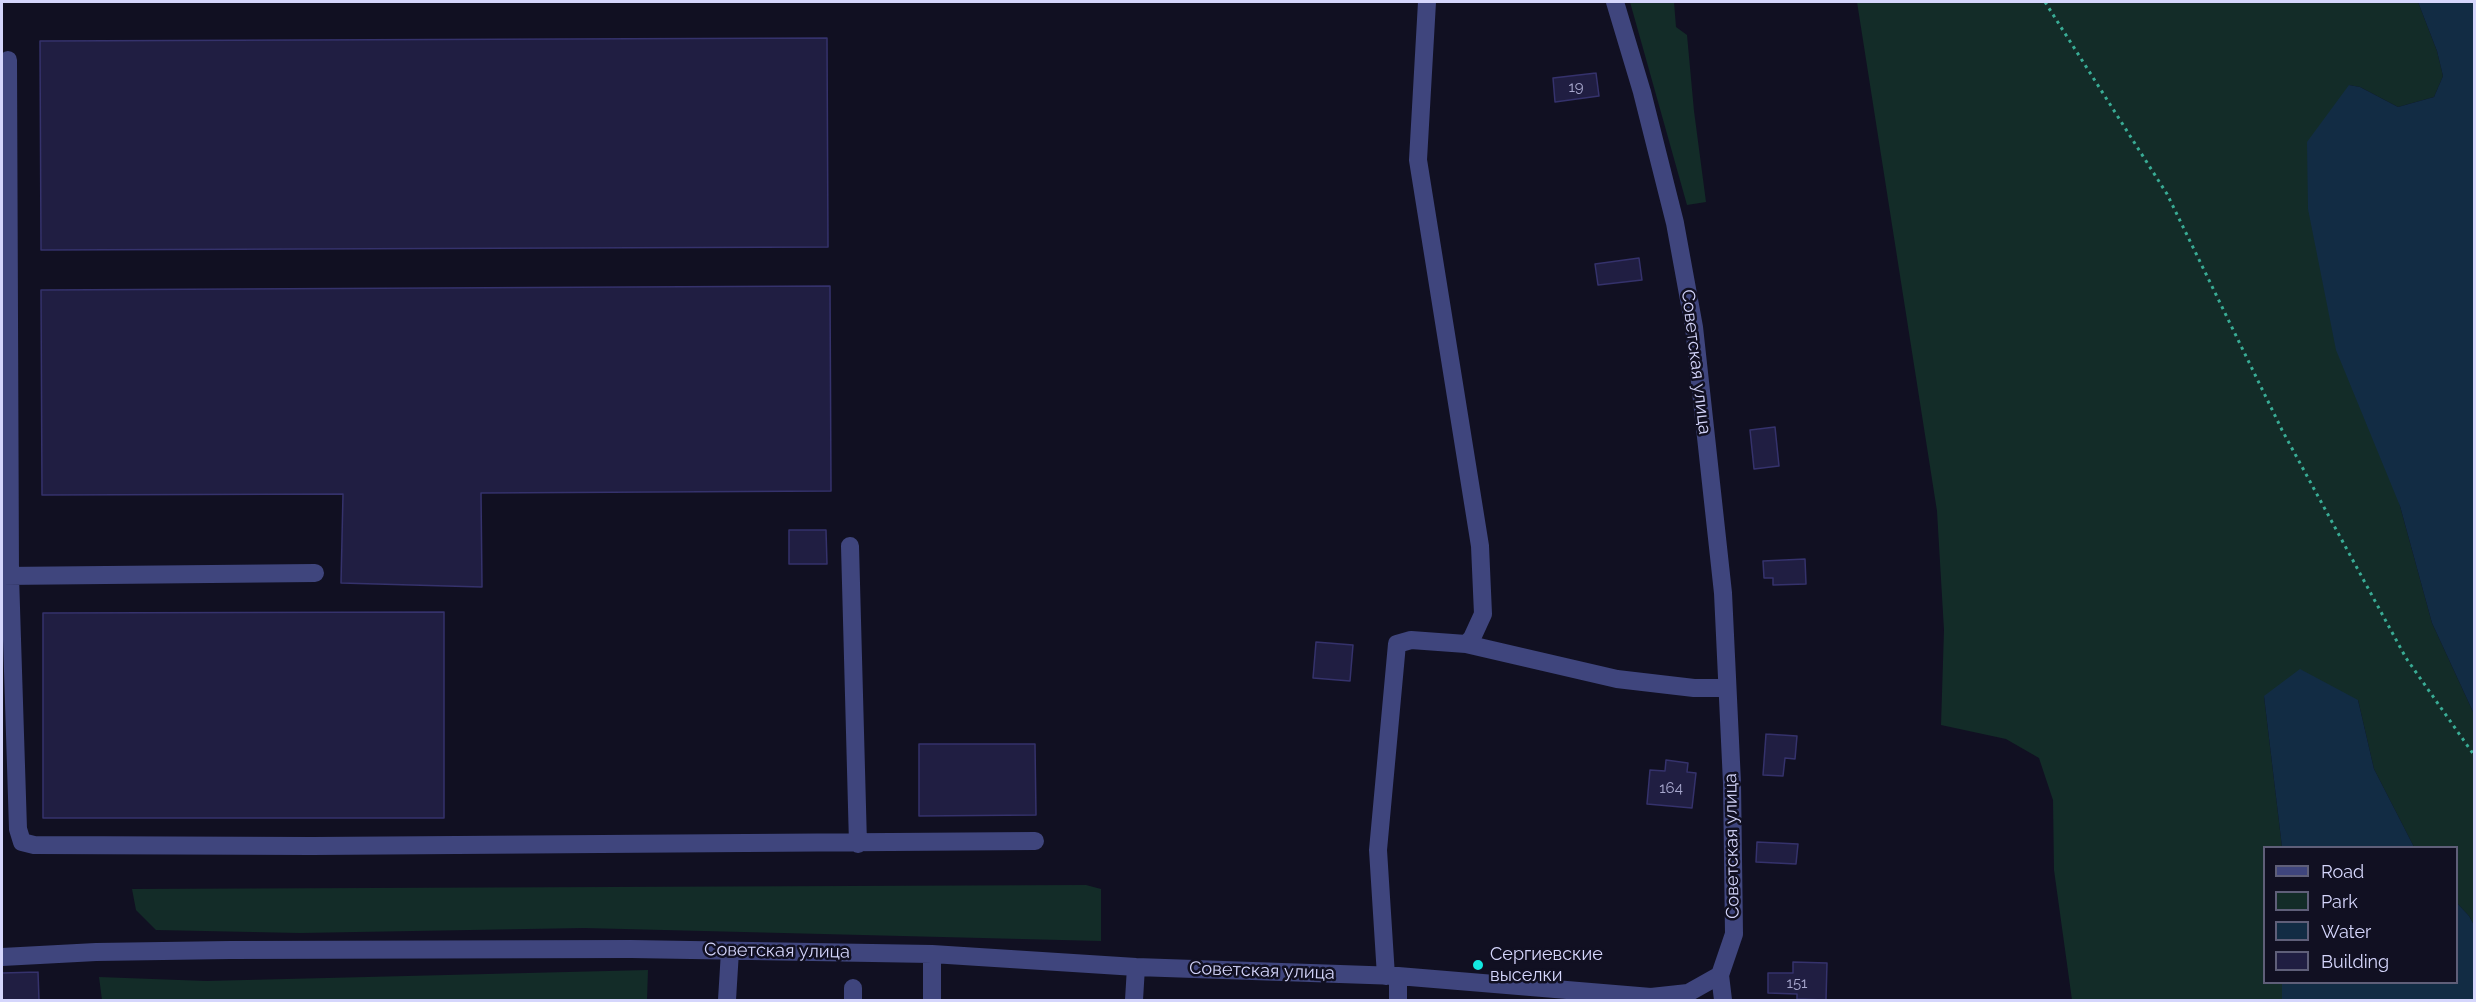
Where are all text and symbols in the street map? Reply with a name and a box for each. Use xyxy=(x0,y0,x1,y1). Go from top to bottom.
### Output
house number: 19 xyxy=(1568,78,1584,96)
street label: Советская улица xyxy=(1676,288,1716,436)
street label: Советская улица xyxy=(1720,773,1744,919)
house number: 164 xyxy=(1659,779,1683,797)
legend xyxy=(2263,846,2458,984)
text: Road xyxy=(2321,861,2364,882)
text: Park xyxy=(2321,891,2358,912)
text: Water xyxy=(2321,921,2371,942)
street label: Советская улица xyxy=(704,939,850,963)
place label: Сергиевские выселки xyxy=(1490,944,1603,986)
text: Building xyxy=(2321,951,2389,972)
street label: Советская улица xyxy=(1189,958,1335,984)
marker: Сергиевские выселки xyxy=(1471,958,1485,972)
house number: 151 xyxy=(1786,974,1808,992)

